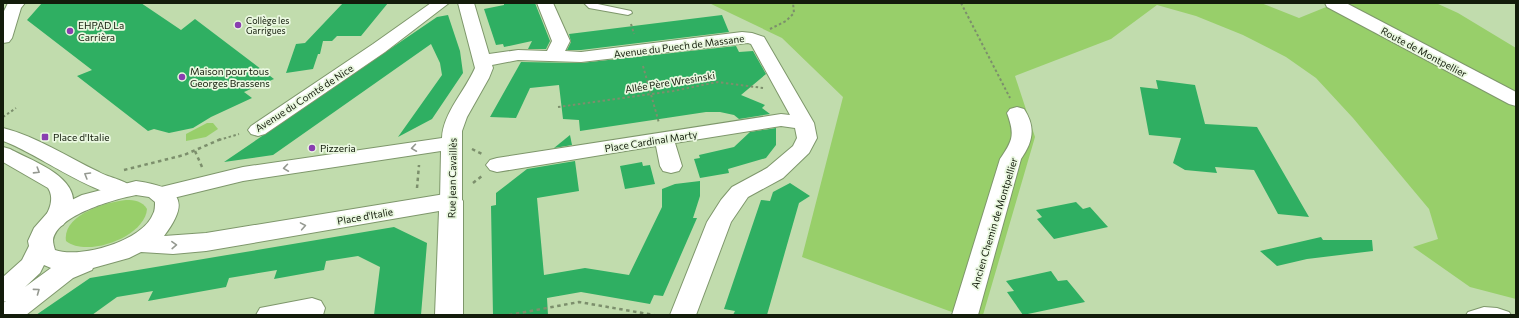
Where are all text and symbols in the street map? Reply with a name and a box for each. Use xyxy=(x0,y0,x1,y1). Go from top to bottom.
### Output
place label: Collège les Garrigues xyxy=(246,15,289,36)
place label: EHPAD La Carrièra xyxy=(78,19,124,43)
marker: Collège les Garrigues xyxy=(233,20,243,30)
street label: Route de Montpellier xyxy=(1379,24,1469,80)
marker: EHPAD La Carrièra xyxy=(65,26,75,36)
street label: Avenue du Puech de Massane xyxy=(613,32,745,60)
street label: Avenue du Comté de Nice xyxy=(253,62,355,134)
place label: Maison pour tous Georges Brassens xyxy=(190,65,270,89)
street label: Allée Père Wresinski xyxy=(624,69,716,95)
marker: Maison pour tous Georges Brassens xyxy=(177,72,187,82)
street label: Place Cardinal Marty xyxy=(604,128,698,154)
place label: Place d'Italie xyxy=(53,131,110,143)
marker: Place d'Italie xyxy=(40,132,50,142)
street label: Rue Jean Cavaillès xyxy=(445,137,459,218)
place label: Pizzeria xyxy=(320,142,356,154)
marker: Pizzeria xyxy=(307,143,317,153)
one-way arrow xyxy=(411,143,417,152)
street label: Ancien Chemin de Montpellier xyxy=(968,156,1020,290)
one-way arrow xyxy=(283,163,289,172)
one-way arrow xyxy=(33,166,40,174)
one-way arrow xyxy=(84,173,91,180)
street label: Place d'Italie xyxy=(336,205,394,227)
one-way arrow xyxy=(300,222,306,231)
one-way arrow xyxy=(171,241,177,249)
one-way arrow xyxy=(33,289,40,296)

